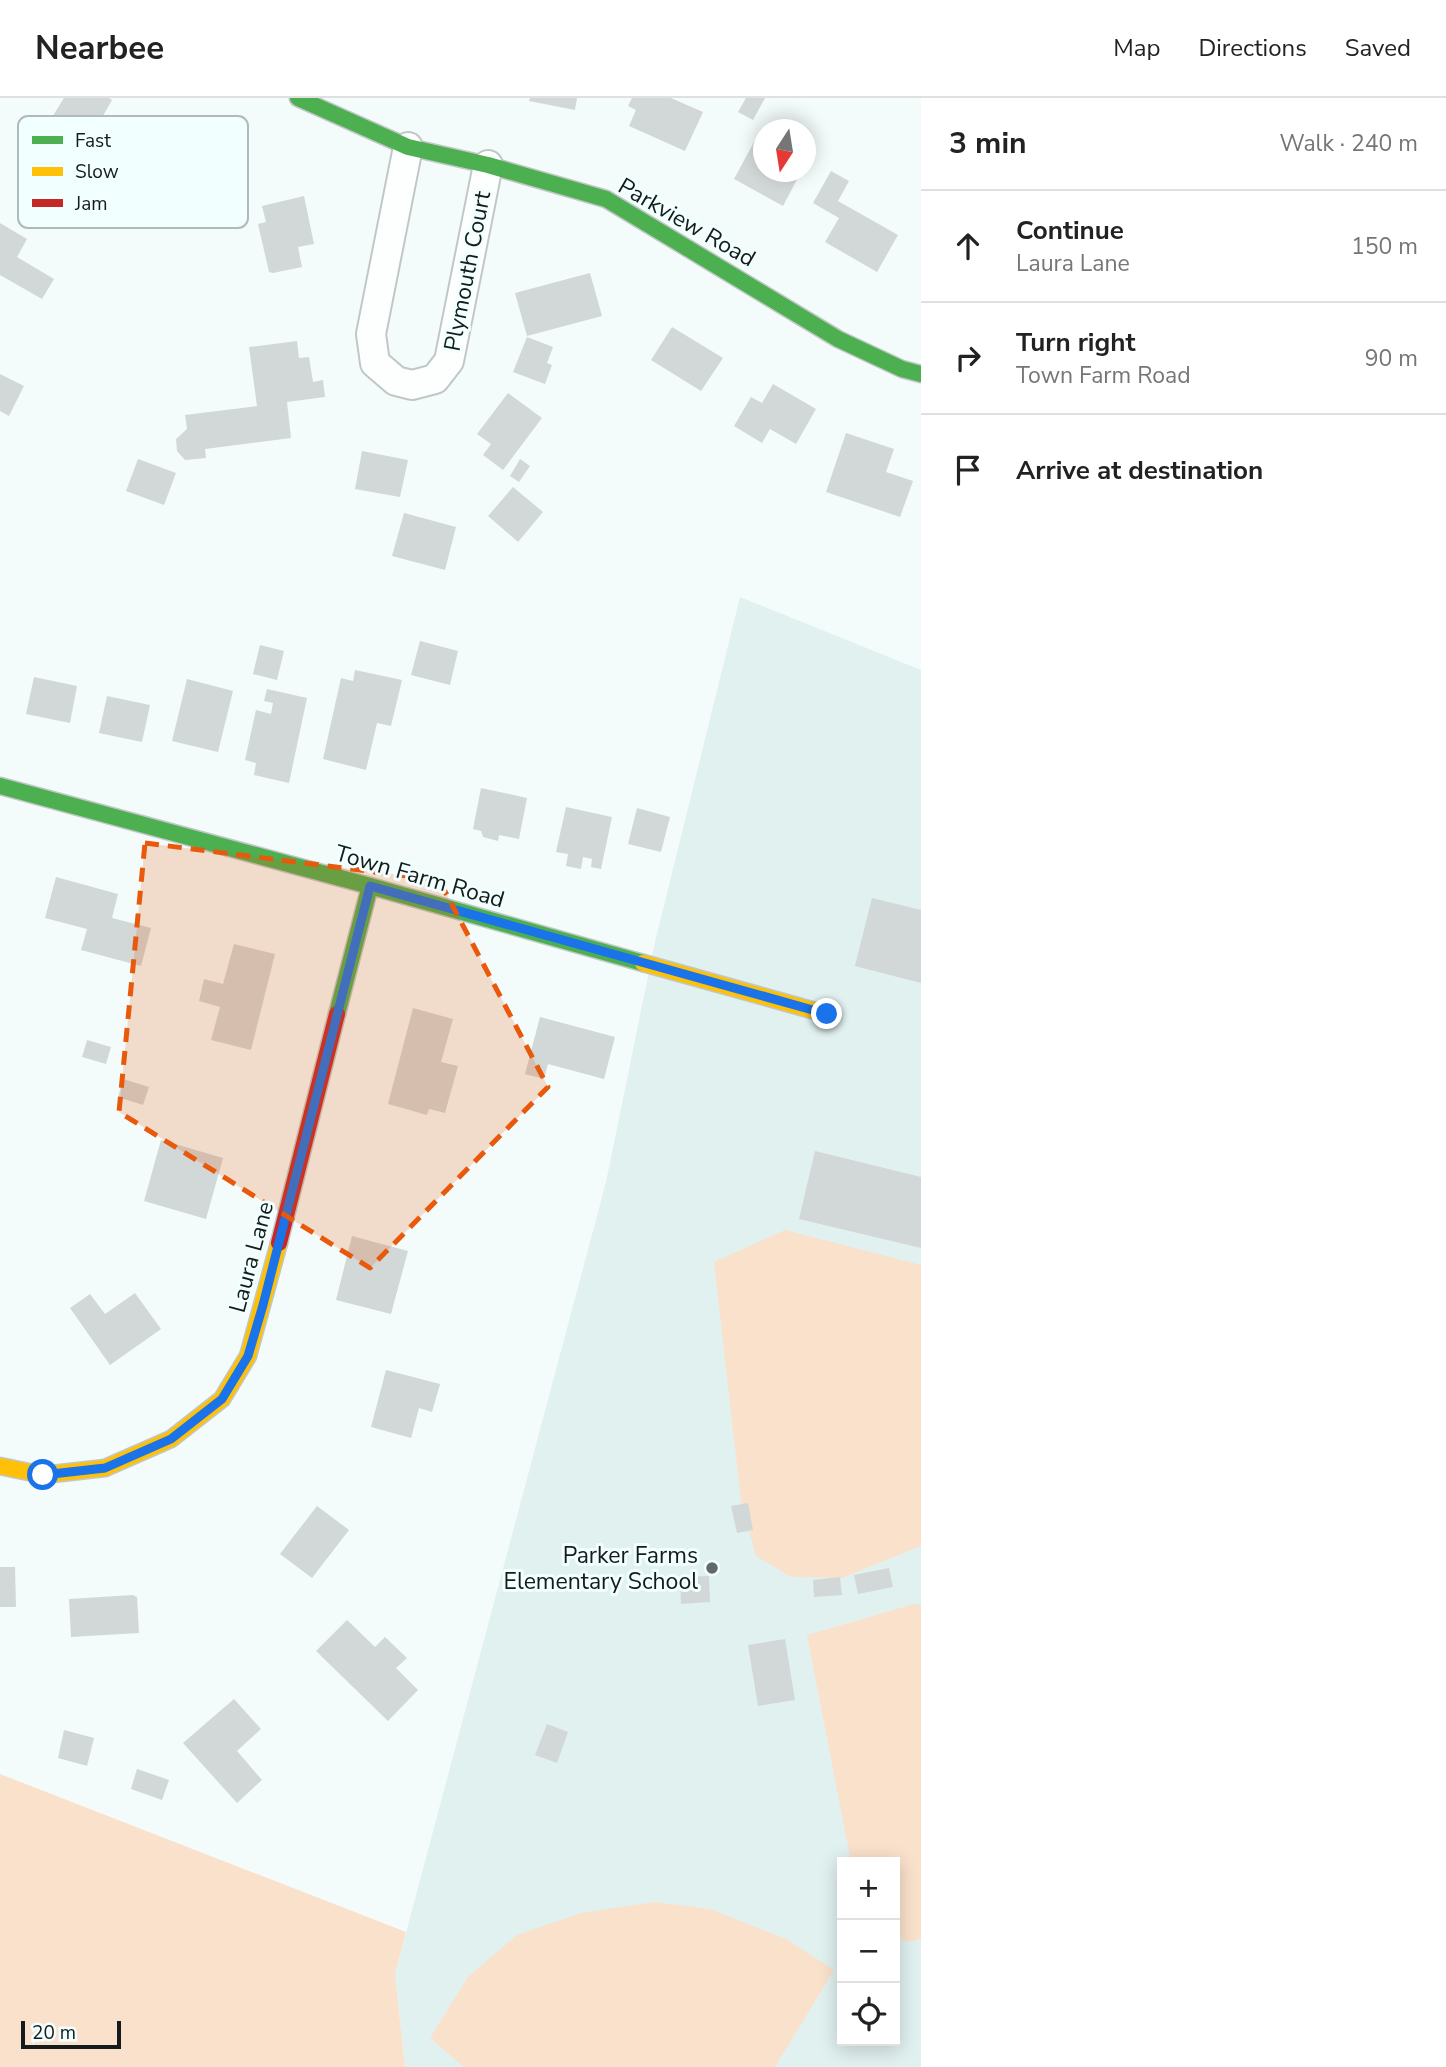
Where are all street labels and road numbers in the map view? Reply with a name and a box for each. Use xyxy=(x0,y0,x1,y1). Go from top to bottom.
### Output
street label: Parkview Road xyxy=(612,171,761,274)
street label: Plymouth Court xyxy=(437,187,498,354)
street label: Town Farm Road xyxy=(332,838,508,915)
street label: Laura Lane xyxy=(222,1198,281,1316)

